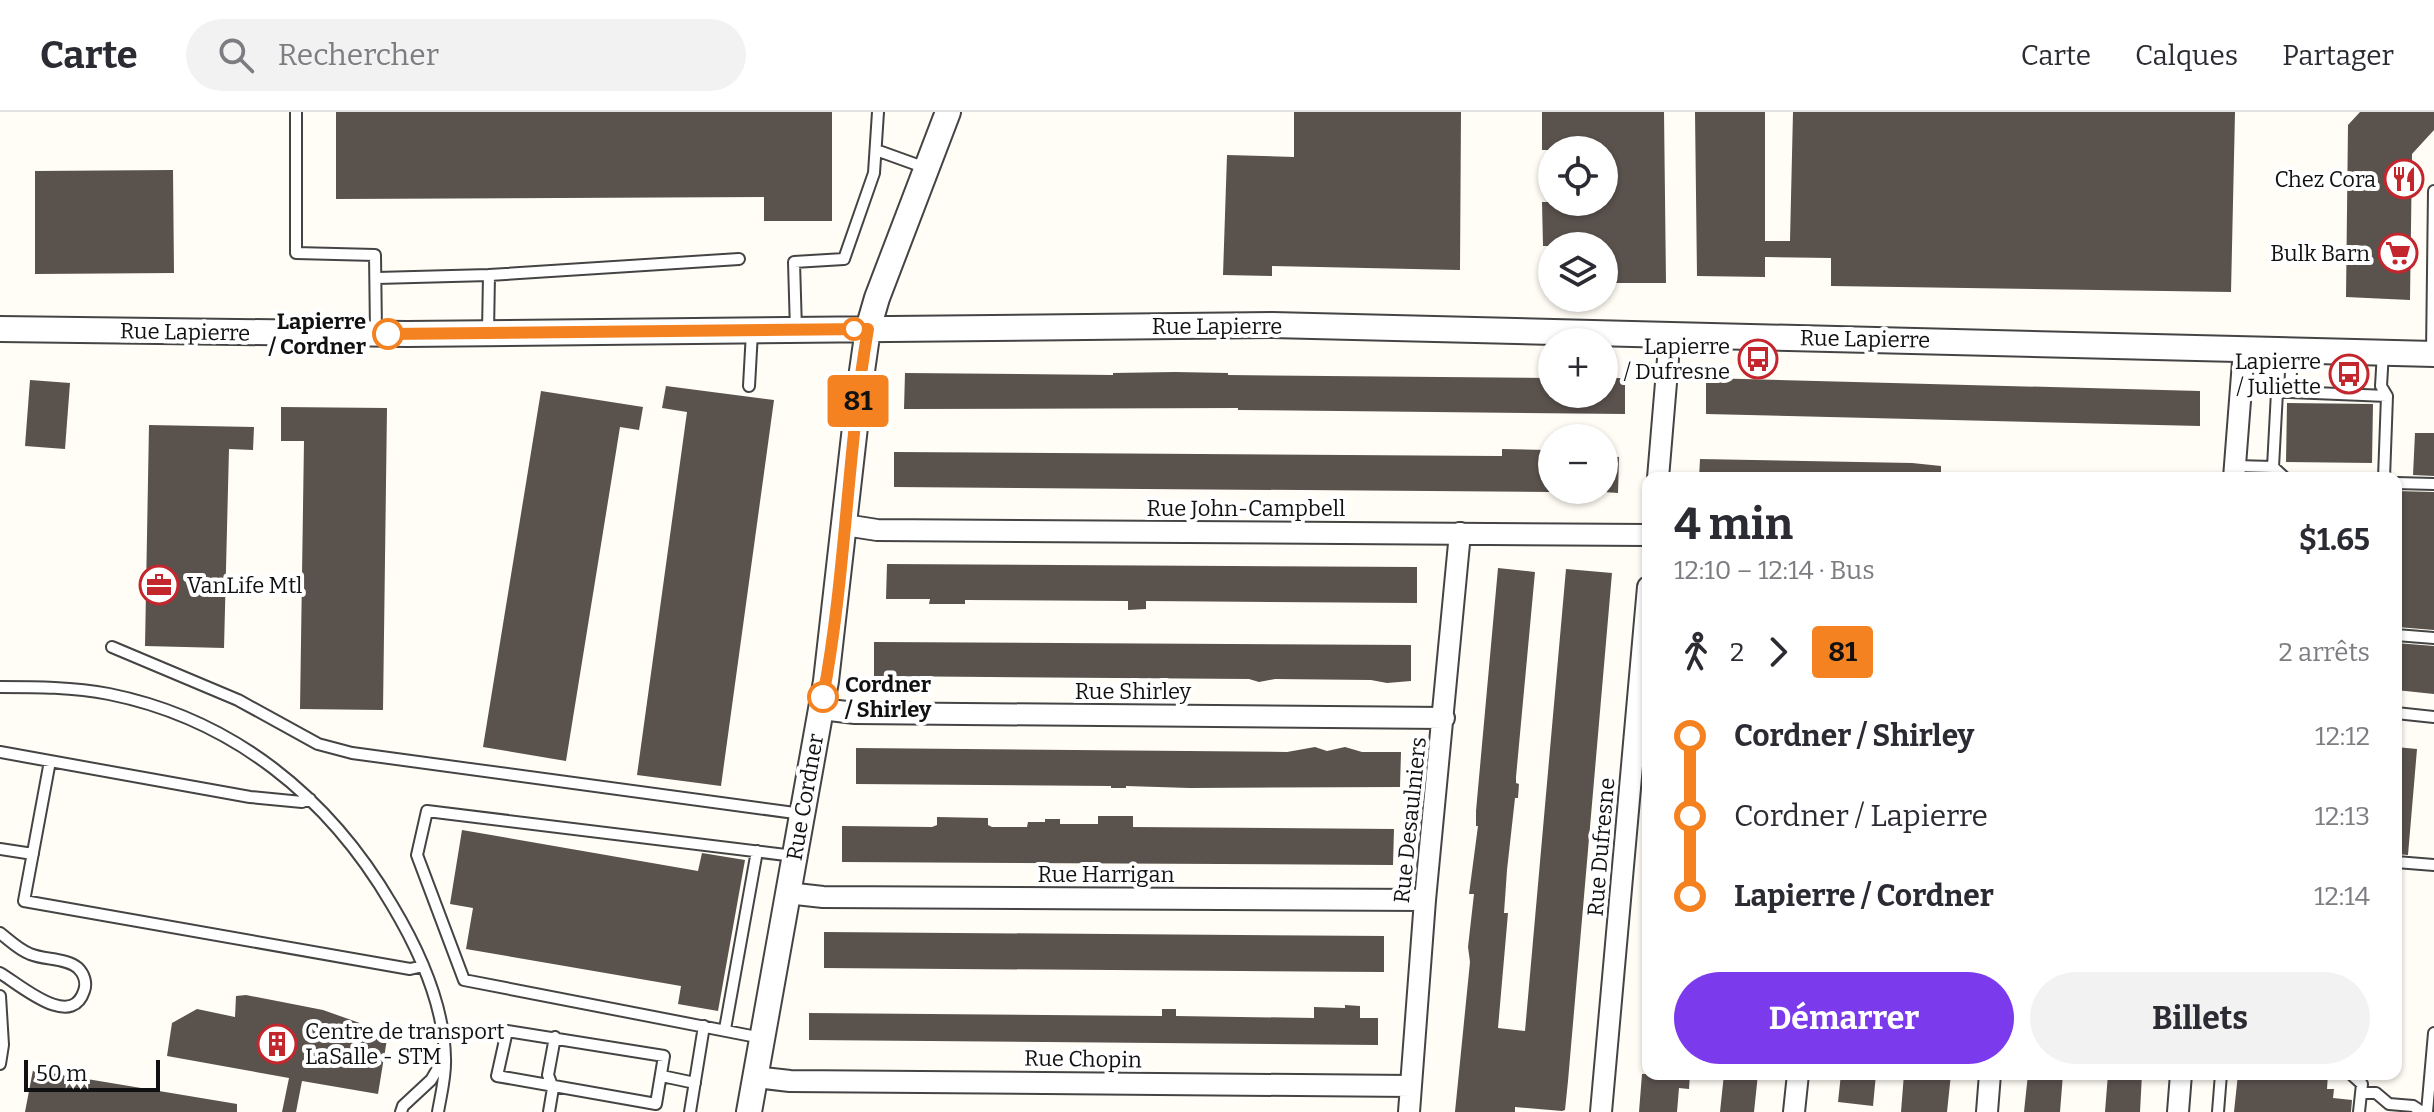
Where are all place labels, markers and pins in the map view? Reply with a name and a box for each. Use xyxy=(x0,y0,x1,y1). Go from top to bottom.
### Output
restaurant icon: Chez Cora xyxy=(2383,158,2425,200)
place label: Chez Cora xyxy=(2274,166,2376,193)
supermarket icon: Bulk Barn xyxy=(2377,232,2419,274)
place label: Bulk Barn xyxy=(2270,240,2370,267)
place label: Lapierre / Cordner xyxy=(268,308,367,360)
unlabelled marker xyxy=(843,318,865,340)
marker: Lapierre / Cordner xyxy=(373,319,403,349)
place label: Lapierre / Dufresne xyxy=(1624,333,1730,385)
bus stop icon: Lapierre / Dufresne xyxy=(1737,338,1779,380)
place label: Lapierre / Juliette xyxy=(2235,348,2321,400)
bus stop icon: Lapierre / Juliette xyxy=(2328,353,2370,395)
office icon: VanLife Mtl xyxy=(138,564,180,606)
place label: VanLife Mtl xyxy=(187,572,302,599)
place label: Cordner / Shirley xyxy=(844,671,932,723)
marker: Cordner / Shirley xyxy=(808,682,838,712)
place label: Centre de transport LaSalle - STM xyxy=(305,1018,505,1070)
building icon: Centre de transport LaSalle - STM xyxy=(256,1023,298,1065)

